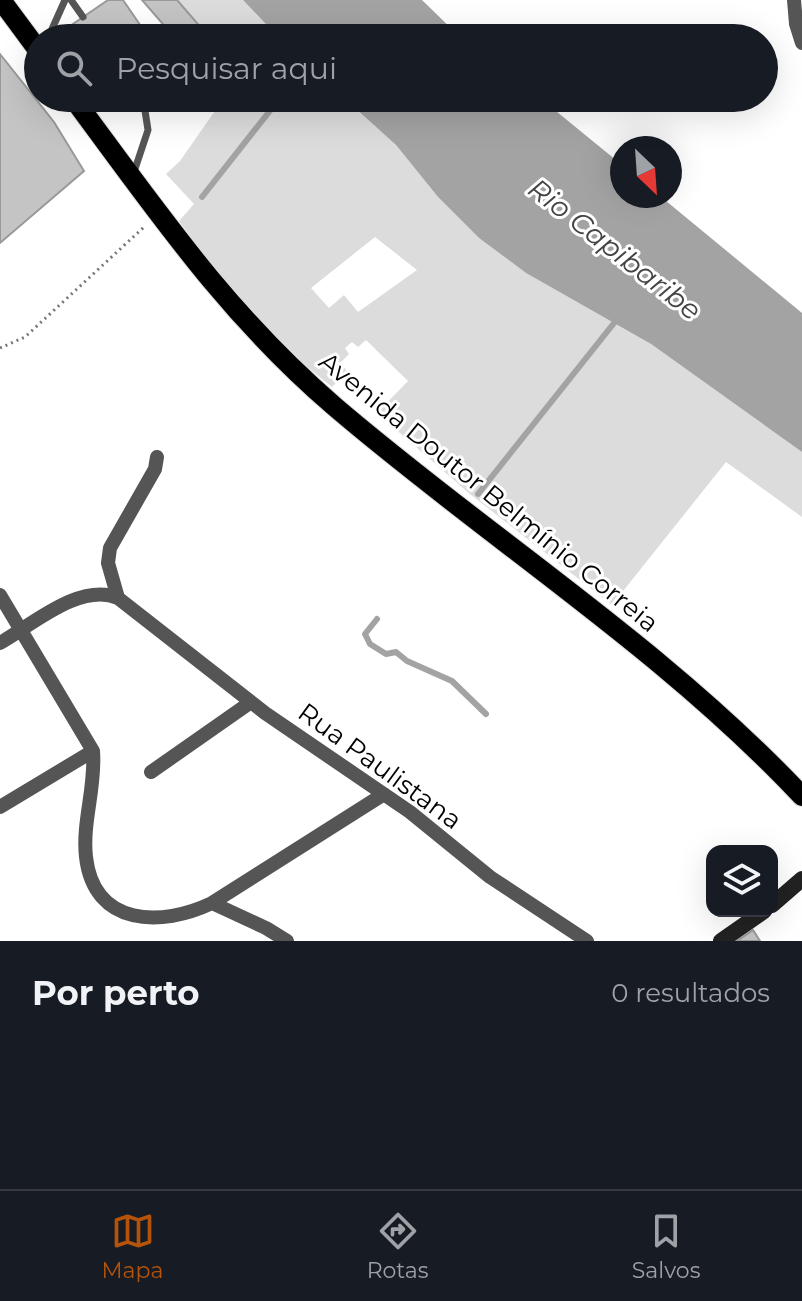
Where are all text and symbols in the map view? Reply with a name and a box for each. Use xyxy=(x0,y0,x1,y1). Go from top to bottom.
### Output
search box xyxy=(24,24,778,112)
icon: search xyxy=(52,46,96,90)
text: Pesquisar aqui xyxy=(116,50,337,87)
north arrow xyxy=(610,136,682,208)
water label: Rio Capibaribe xyxy=(522,171,708,327)
street label: Avenida Doutor Belmínio Correia xyxy=(313,345,665,639)
street label: Rua Paulistana xyxy=(292,696,468,836)
map controls xyxy=(706,845,778,917)
button: layers xyxy=(706,845,778,917)
text: Por perto xyxy=(32,972,200,1014)
text: 0 resultados xyxy=(611,977,770,1009)
tab: Mapa xyxy=(102,1209,163,1284)
tab: Rotas xyxy=(367,1209,429,1284)
tab: Salvos xyxy=(632,1209,700,1284)

